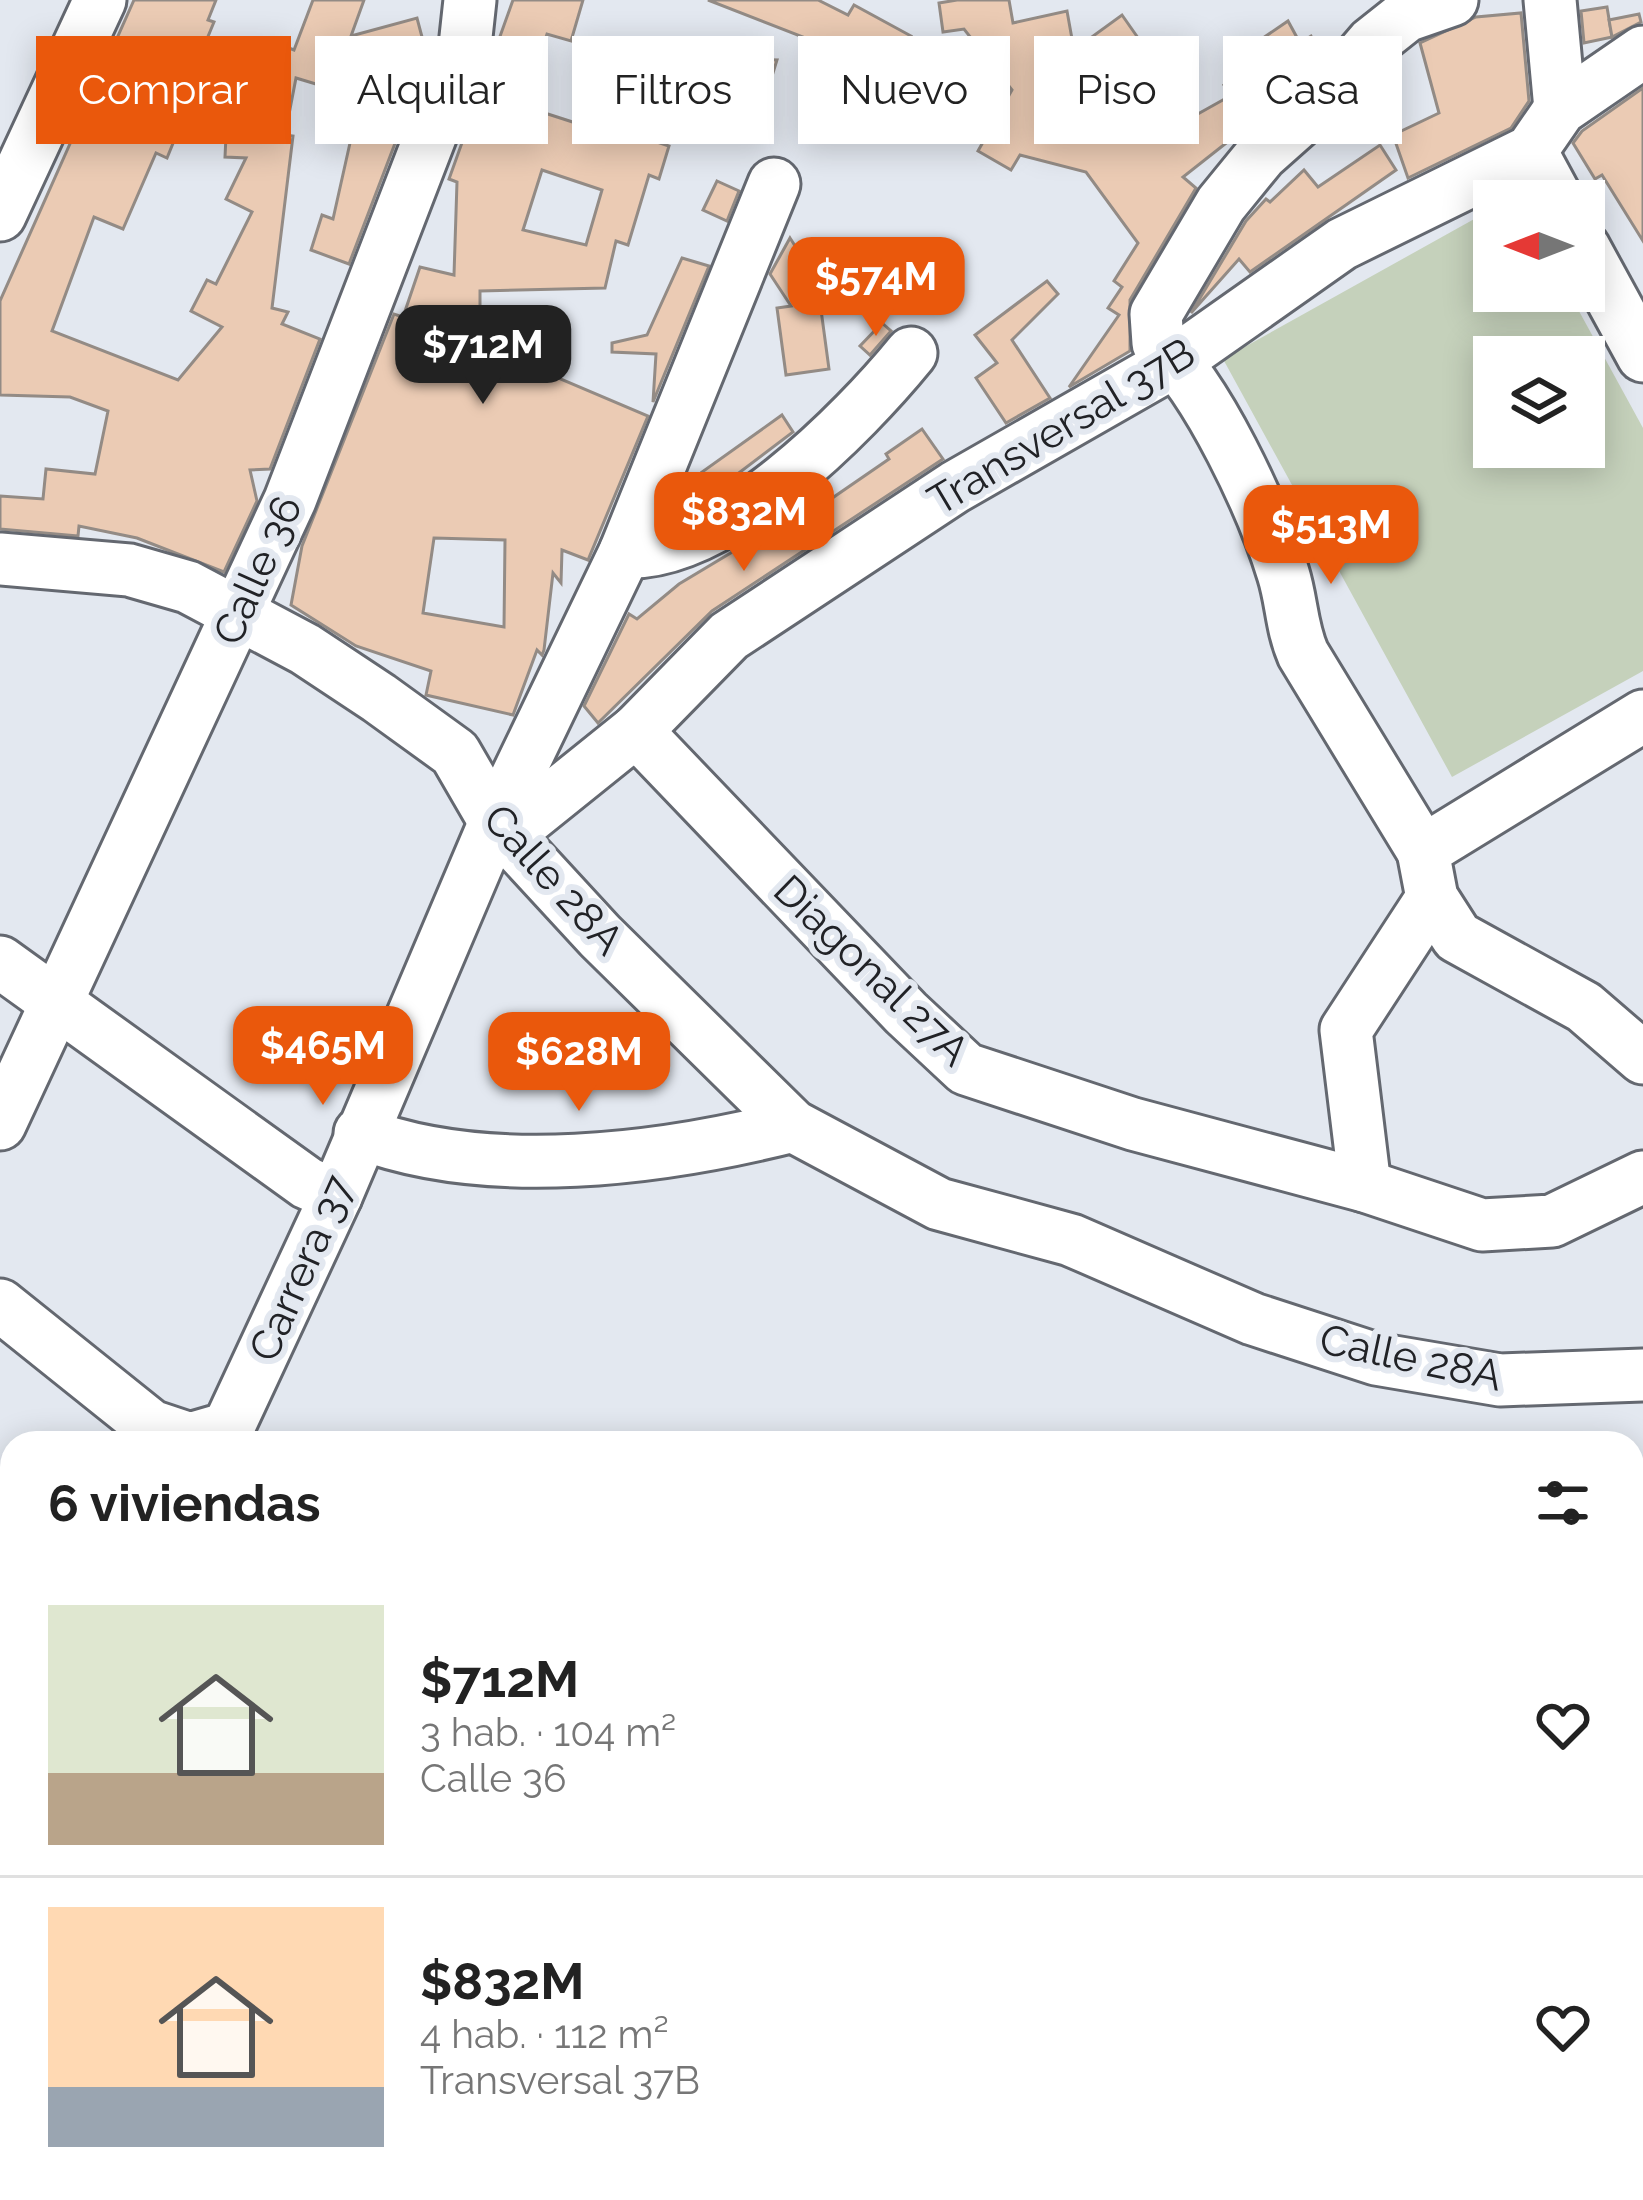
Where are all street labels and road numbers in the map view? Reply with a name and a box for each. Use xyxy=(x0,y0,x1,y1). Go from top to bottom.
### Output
street label: Transversal 37B xyxy=(919,328,1203,525)
street label: Calle 36 xyxy=(203,488,312,652)
street label: Calle 28A xyxy=(474,794,634,964)
street label: Diagonal 27A xyxy=(764,865,979,1076)
street label: Carrera 37 xyxy=(239,1167,364,1369)
street label: Calle 28A xyxy=(1315,1314,1506,1401)

